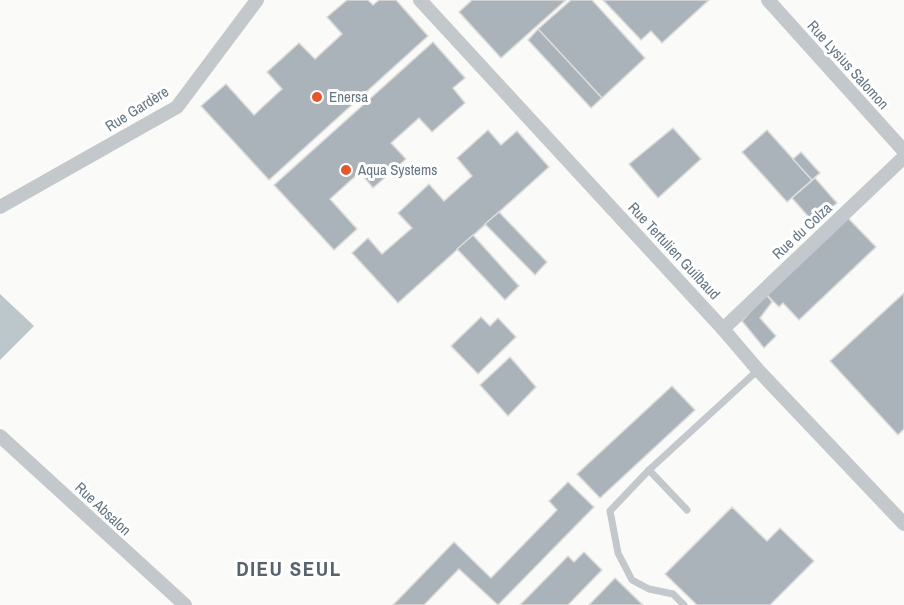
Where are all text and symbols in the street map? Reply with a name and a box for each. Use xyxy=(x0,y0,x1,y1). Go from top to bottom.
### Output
street label: Rue Lysius Salomon xyxy=(803,16,894,114)
street label: Rue Gardère xyxy=(101,81,173,136)
place label: Enersa xyxy=(329,86,368,107)
marker: Enersa xyxy=(310,90,324,104)
place label: Aqua Systems xyxy=(357,159,437,180)
marker: Aqua Systems xyxy=(339,163,353,177)
street label: Rue Tertulien Guilbaud xyxy=(624,197,725,304)
street label: Rue du Colza xyxy=(767,197,836,264)
street label: Rue Absalon xyxy=(71,477,136,540)
district label: DIEU SEUL xyxy=(236,554,342,583)

